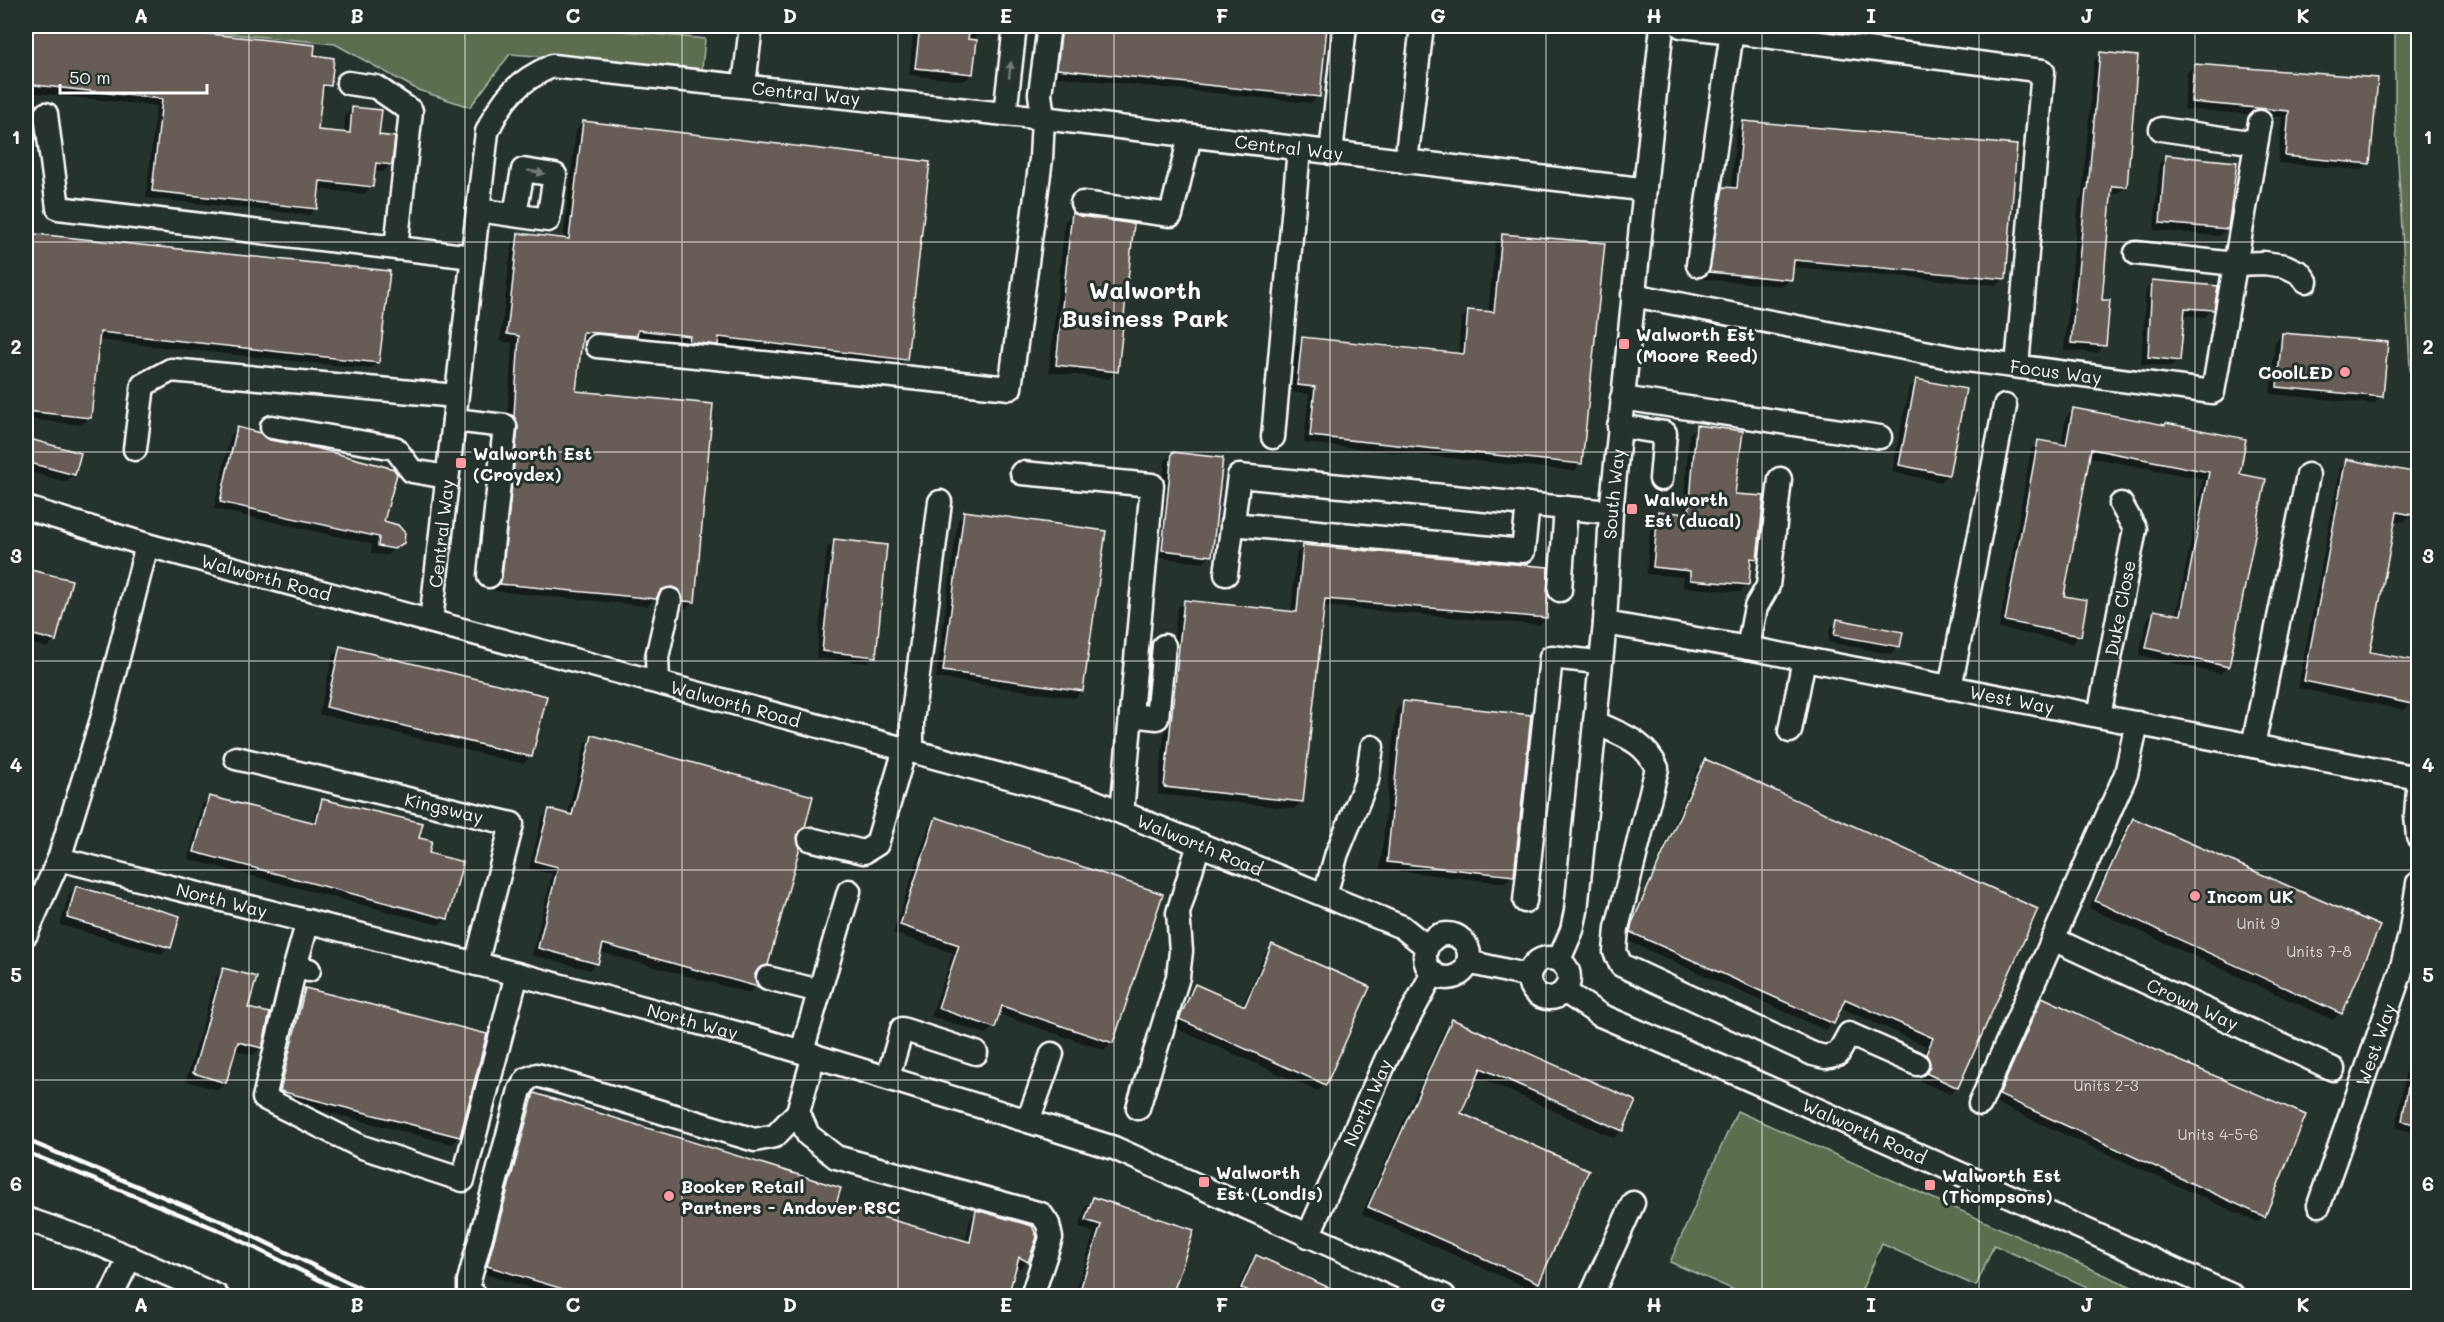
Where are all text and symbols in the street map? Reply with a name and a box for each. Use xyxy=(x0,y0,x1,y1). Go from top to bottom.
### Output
text: A xyxy=(134,2,148,28)
text: B xyxy=(350,2,364,28)
text: C xyxy=(566,2,581,28)
text: D xyxy=(783,2,797,28)
text: E xyxy=(1000,2,1012,28)
text: F xyxy=(1216,2,1229,28)
text: G xyxy=(1430,2,1446,28)
text: H xyxy=(1646,2,1662,28)
text: I xyxy=(1866,2,1876,28)
text: J xyxy=(2080,2,2094,28)
text: K xyxy=(2296,2,2310,28)
scale bar xyxy=(60,57,207,95)
one-way arrow xyxy=(1005,60,1015,79)
text: 50 m xyxy=(69,65,111,89)
street label: Central Way xyxy=(751,75,861,111)
text: 1 xyxy=(12,123,20,149)
text: 1 xyxy=(2424,123,2432,149)
street label: Central Way xyxy=(1234,129,1344,166)
one-way arrow xyxy=(527,168,546,177)
district label: Walworth Business Park xyxy=(1061,274,1229,333)
place label: Walworth Est (Moore Reed) xyxy=(1636,322,1758,367)
text: 2 xyxy=(10,333,22,359)
text: 2 xyxy=(2422,333,2434,359)
marker: Walworth Est (Moore Reed) xyxy=(1617,337,1631,351)
street label: Focus Way xyxy=(2009,354,2103,389)
place label: CoolLED xyxy=(2258,360,2333,384)
marker: CoolLED xyxy=(2338,365,2352,379)
place label: Walworth Est (Croydex) xyxy=(473,441,592,486)
street label: South Way xyxy=(1598,447,1630,540)
marker: Walworth Est (Croydex) xyxy=(454,456,468,470)
street label: Central Way xyxy=(423,478,459,589)
place label: Walworth Est (ducal) xyxy=(1644,487,1741,532)
marker: Walworth Est (ducal) xyxy=(1625,502,1639,516)
text: 3 xyxy=(10,542,22,568)
text: 3 xyxy=(2422,542,2434,568)
street label: Walworth Road xyxy=(198,548,334,606)
street label: Duke Close xyxy=(2099,558,2141,658)
street label: Walworth Road xyxy=(668,675,803,733)
street label: West Way xyxy=(1967,679,2056,719)
text: 4 xyxy=(10,751,23,777)
text: 4 xyxy=(2422,751,2435,777)
street label: Kingsway xyxy=(402,787,486,829)
street label: Walworth Road xyxy=(1133,808,1266,881)
street label: North Way xyxy=(174,877,270,923)
place label: Incom UK xyxy=(2207,884,2294,908)
marker: Incom UK xyxy=(2188,889,2202,903)
house number: Unit 9 xyxy=(2236,913,2280,933)
house number: Units 7-8 xyxy=(2286,941,2352,961)
text: 5 xyxy=(10,961,22,987)
text: 5 xyxy=(2422,961,2434,987)
street label: Crown Way xyxy=(2143,972,2243,1036)
street label: North Way xyxy=(644,997,741,1045)
street label: West Way xyxy=(2350,1000,2401,1089)
street label: North Way xyxy=(1337,1055,1397,1150)
house number: Units 2-3 xyxy=(2073,1075,2139,1095)
street label: Walworth Road xyxy=(1798,1093,1930,1169)
house number: Units 4-5-6 xyxy=(2178,1124,2258,1144)
place label: Walworth Est (Londis) xyxy=(1216,1160,1323,1205)
place label: Walworth Est (Thompsons) xyxy=(1942,1163,2061,1208)
text: 6 xyxy=(10,1170,22,1196)
text: 6 xyxy=(2422,1170,2434,1196)
place label: Booker Retail Partners - Andover RSC xyxy=(681,1174,900,1219)
marker: Walworth Est (Londis) xyxy=(1197,1175,1211,1189)
marker: Walworth Est (Thompsons) xyxy=(1923,1178,1937,1192)
marker: Booker Retail Partners - Andover RSC xyxy=(662,1189,676,1203)
text: A xyxy=(134,1291,148,1317)
text: B xyxy=(350,1291,364,1317)
text: C xyxy=(566,1291,581,1317)
text: D xyxy=(783,1291,797,1317)
text: E xyxy=(1000,1291,1012,1317)
text: F xyxy=(1216,1291,1229,1317)
text: G xyxy=(1430,1291,1446,1317)
text: H xyxy=(1646,1291,1662,1317)
text: I xyxy=(1866,1291,1876,1317)
text: J xyxy=(2080,1291,2094,1317)
text: K xyxy=(2296,1291,2310,1317)

